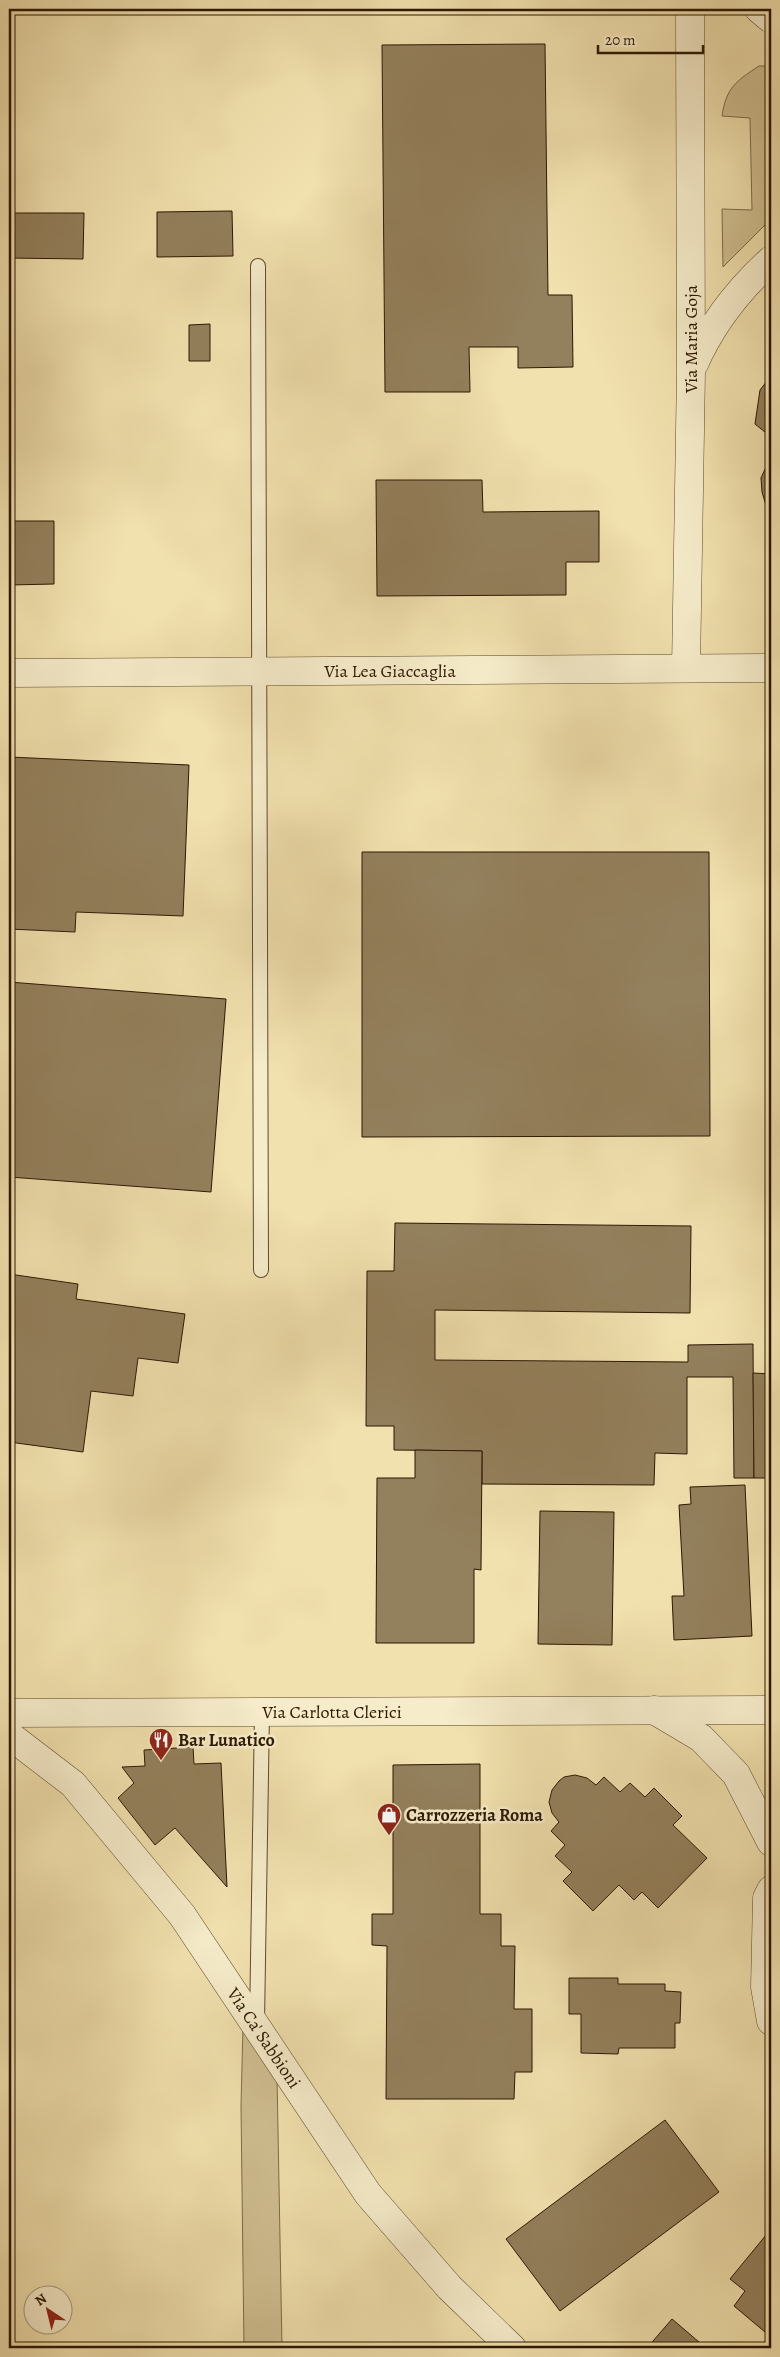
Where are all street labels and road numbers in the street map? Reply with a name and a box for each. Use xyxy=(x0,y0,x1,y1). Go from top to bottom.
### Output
street label: Via Maria Goja xyxy=(679,284,703,394)
street label: Via Lea Giaccaglia xyxy=(323,659,456,683)
street label: Via Carlotta Clerici xyxy=(261,1700,402,1724)
street label: Via Ca' Sabbioni xyxy=(221,1982,307,2093)

